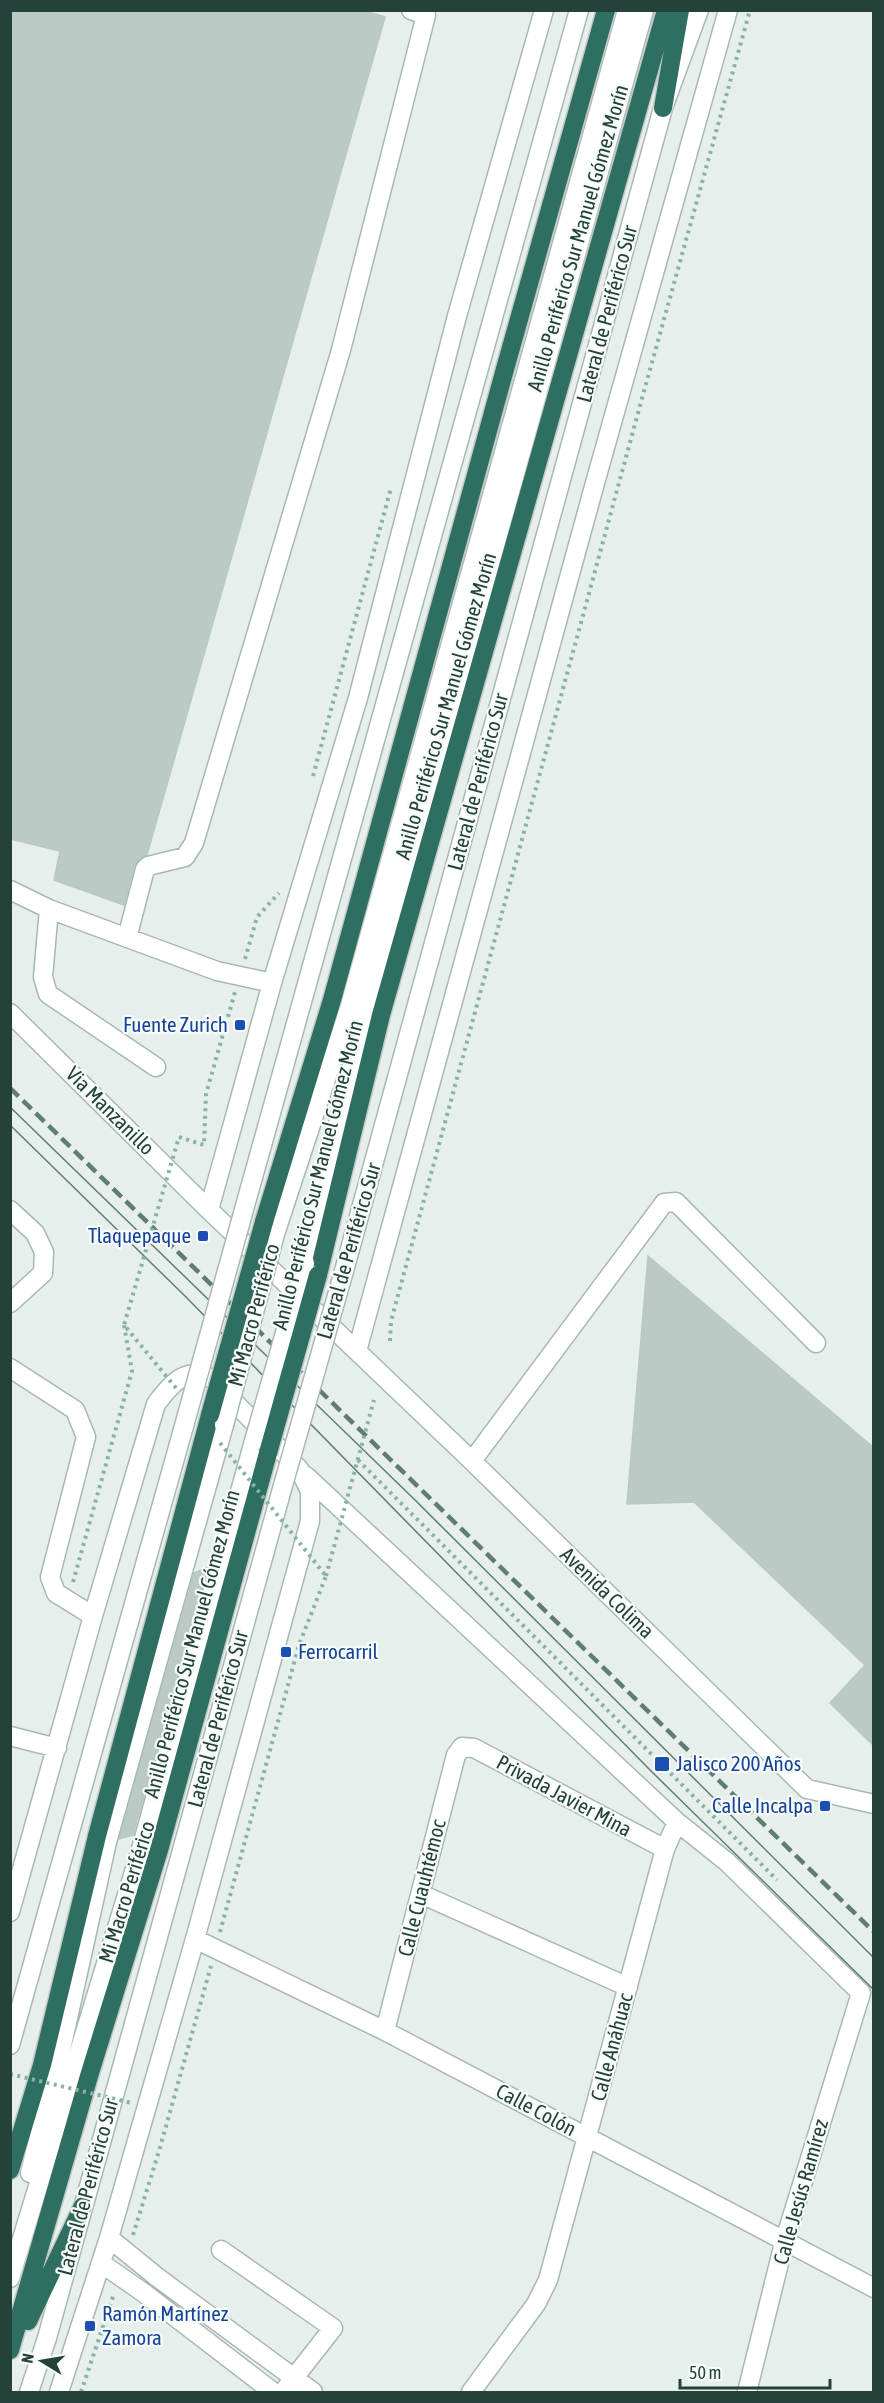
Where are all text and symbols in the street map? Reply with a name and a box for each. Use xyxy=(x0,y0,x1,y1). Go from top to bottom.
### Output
street label: Anillo Periférico Sur Manuel Gómez Morín xyxy=(522,82,632,394)
street label: Lateral de Periférico Sur xyxy=(571,222,641,405)
street label: Anillo Periférico Sur Manuel Gómez Morín xyxy=(390,550,500,862)
street label: Lateral de Periférico Sur xyxy=(442,690,512,873)
place label: Fuente Zurich xyxy=(123,1012,228,1036)
marker: Fuente Zurich xyxy=(233,1018,247,1032)
street label: Anillo Periférico Sur Manuel Gómez Morín xyxy=(267,1018,367,1332)
street label: Via Manzanillo xyxy=(62,1061,160,1159)
street label: Lateral de Periférico Sur xyxy=(311,1159,385,1342)
place label: Tlaquepaque xyxy=(88,1223,191,1247)
marker: Tlaquepaque xyxy=(196,1229,210,1243)
street label: Mi Macro Periférico xyxy=(222,1241,284,1389)
street label: Anillo Periférico Sur Manuel Gómez Morín xyxy=(138,1487,244,1800)
street label: Avenida Colima xyxy=(556,1542,659,1643)
street label: Lateral de Periférico Sur xyxy=(182,1627,252,1810)
place label: Ferrocarril xyxy=(298,1639,379,1663)
marker: Ferrocarril xyxy=(279,1645,293,1659)
street label: Privada Javier Mina xyxy=(493,1749,636,1841)
place label: Jalisco 200 Años xyxy=(676,1751,801,1775)
marker: Jalisco 200 Años xyxy=(653,1755,671,1773)
place label: Calle Incalpa xyxy=(712,1793,813,1817)
marker: Calle Incalpa xyxy=(818,1799,832,1813)
street label: Calle Cuauhtémoc xyxy=(392,1817,450,1959)
street label: Mi Macro Periférico xyxy=(93,1818,159,1965)
street label: Calle Anáhuac xyxy=(585,1990,637,2103)
street label: Calle Colón xyxy=(492,2078,581,2140)
street label: Lateral de Periférico Sur xyxy=(52,2095,122,2278)
street label: Calle Jesús Ramírez xyxy=(768,2116,832,2267)
place label: Ramón Martínez Zamora xyxy=(102,2301,229,2349)
marker: Ramón Martínez Zamora xyxy=(83,2319,97,2333)
north arrow xyxy=(12,2331,72,2391)
text: N xyxy=(18,2352,37,2364)
scale bar xyxy=(680,2352,830,2390)
text: 50 m xyxy=(689,2362,721,2383)

